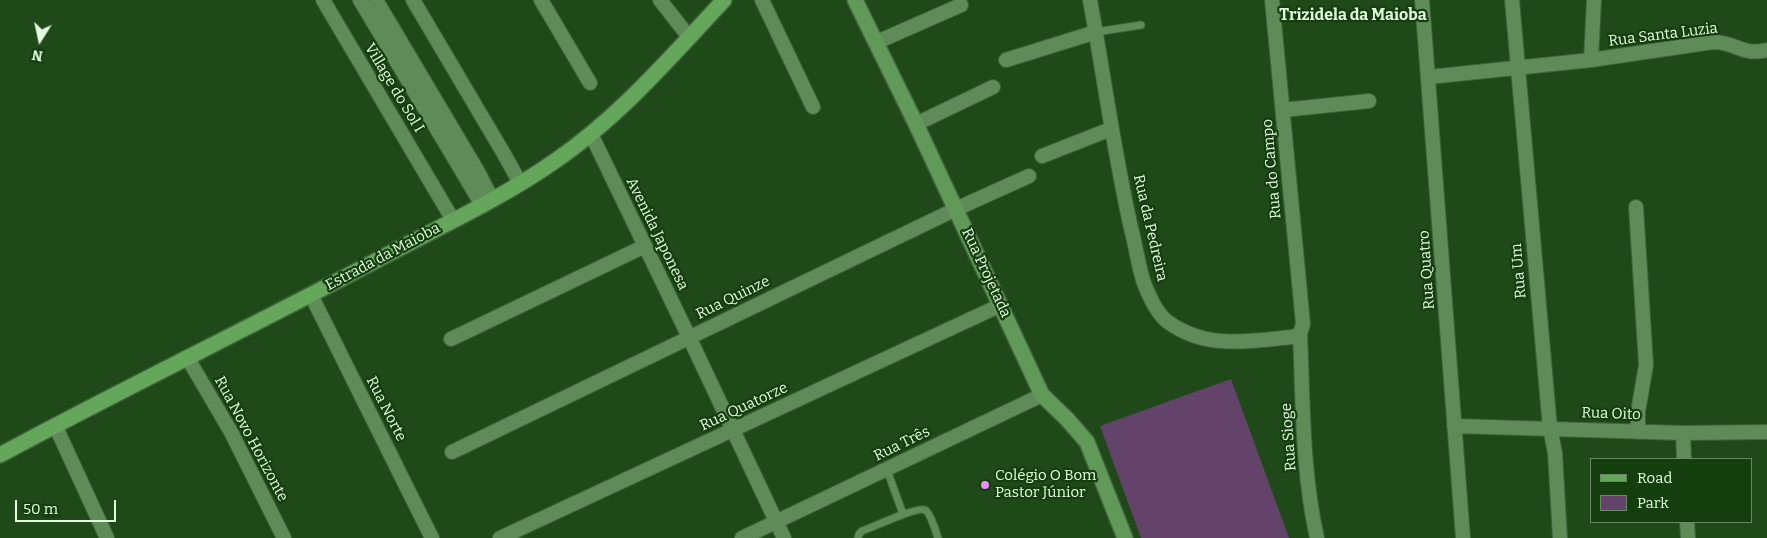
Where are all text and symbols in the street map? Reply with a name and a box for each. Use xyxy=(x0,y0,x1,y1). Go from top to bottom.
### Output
district label: Trizidela da Maioba xyxy=(1279,6,1427,26)
north arrow xyxy=(15,15,65,65)
street label: Rua Santa Luzia xyxy=(1607,19,1719,51)
street label: Village do Sol I xyxy=(360,40,428,136)
text: N xyxy=(31,46,44,65)
street label: Rua do Campo xyxy=(1259,118,1285,220)
street label: Rua da Pedreira xyxy=(1129,173,1171,283)
street label: Avenida Japonesa xyxy=(622,175,692,293)
street label: Estrada da Maioba xyxy=(323,219,443,295)
street label: Rua Projetada xyxy=(957,226,1015,320)
street label: Rua Quatro xyxy=(1415,230,1439,310)
street label: Rua Um xyxy=(1508,242,1530,300)
street label: Rua Quinze xyxy=(693,272,773,324)
street label: Rua Novo Horizonte xyxy=(210,373,292,505)
street label: Rua Norte xyxy=(362,374,410,444)
street label: Rua Quatorze xyxy=(697,379,791,435)
street label: Rua Sioge xyxy=(1278,402,1300,472)
street label: Rua Oito xyxy=(1581,404,1641,424)
street label: Rua Três xyxy=(871,423,933,465)
legend xyxy=(1590,458,1752,523)
place label: Colégio O Bom Pastor Júnior xyxy=(995,467,1096,502)
text: Road xyxy=(1637,469,1672,487)
marker: Colégio O Bom Pastor Júnior xyxy=(979,479,991,491)
scale bar xyxy=(18,490,119,522)
text: Park xyxy=(1637,494,1669,512)
text: 50 m xyxy=(23,500,58,518)

